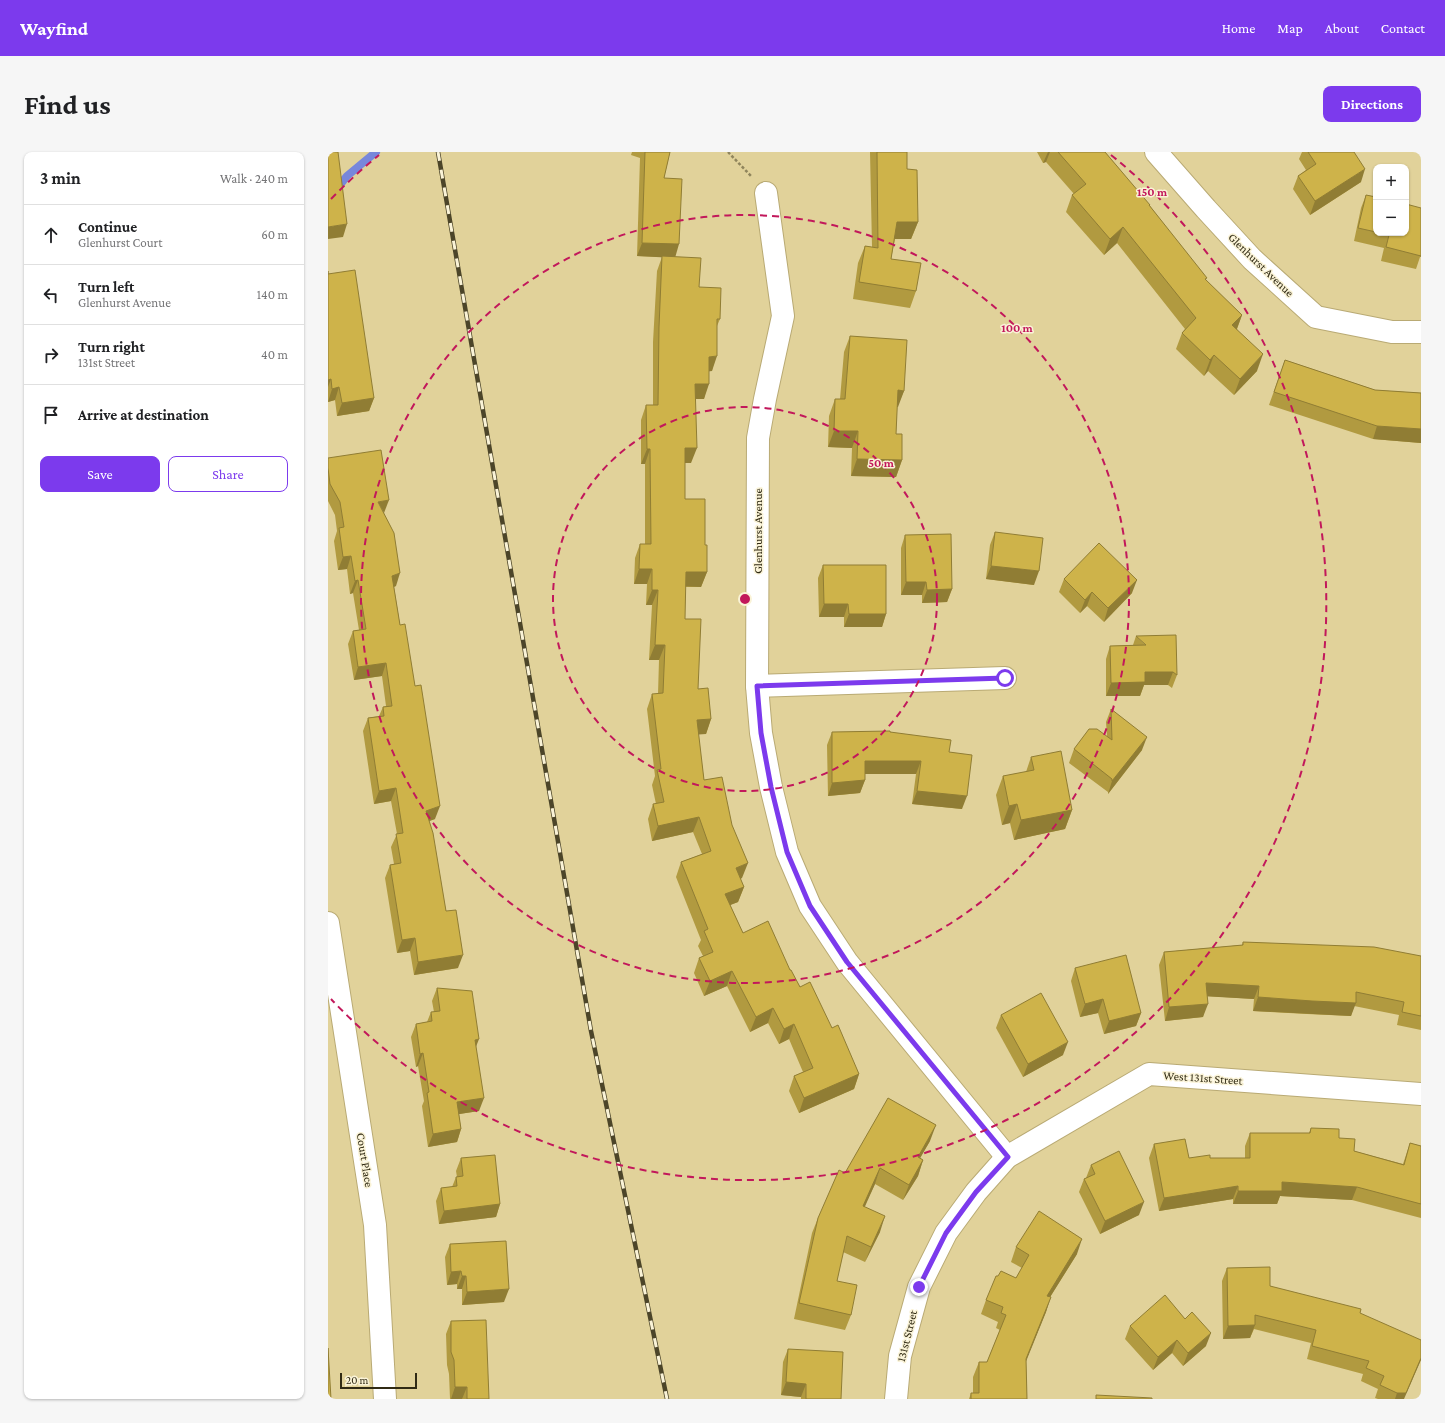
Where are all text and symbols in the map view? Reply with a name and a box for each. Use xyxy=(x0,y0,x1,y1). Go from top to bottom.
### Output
text: Wayfind xyxy=(20,18,88,39)
text: Home xyxy=(1222,20,1255,36)
text: Map xyxy=(1277,20,1303,36)
text: About xyxy=(1325,20,1359,36)
text: Contact xyxy=(1381,20,1425,36)
button: Directions xyxy=(1323,86,1421,122)
text: Find us xyxy=(24,89,111,120)
map controls xyxy=(1373,164,1409,236)
button: + xyxy=(1373,164,1409,200)
text: 3 min xyxy=(40,169,81,188)
text: Walk · 240 m xyxy=(220,171,288,186)
text: 150 m xyxy=(1137,185,1168,199)
button: − xyxy=(1373,200,1409,236)
text: Continue xyxy=(78,219,137,235)
icon: ahead xyxy=(40,224,62,246)
text: 60 m xyxy=(261,227,288,242)
street label: Glenhurst Avenue xyxy=(1225,230,1297,300)
text: Glenhurst Court xyxy=(78,235,162,250)
text: Turn left xyxy=(78,279,134,295)
icon: left xyxy=(40,284,62,306)
text: 140 m xyxy=(257,287,288,302)
text: Glenhurst Avenue xyxy=(78,295,171,310)
text: 100 m xyxy=(1001,321,1034,335)
text: Turn right xyxy=(78,339,145,355)
icon: right xyxy=(40,344,62,366)
text: 40 m xyxy=(261,347,288,362)
text: 131st Street xyxy=(78,355,135,370)
icon: arrive xyxy=(40,404,62,426)
text: Arrive at destination xyxy=(78,407,209,423)
button: Save xyxy=(40,456,160,492)
button: Share xyxy=(168,456,288,492)
text: 50 m xyxy=(868,456,895,470)
street label: Glenhurst Avenue xyxy=(751,488,765,574)
centre of rings xyxy=(738,592,752,606)
route start xyxy=(996,669,1014,687)
street label: West 131st Street xyxy=(1163,1068,1244,1088)
street label: Court Place xyxy=(354,1132,376,1188)
route end xyxy=(910,1278,928,1296)
street label: 131st Street xyxy=(894,1308,920,1363)
scale bar xyxy=(340,1371,417,1390)
text: 20 m xyxy=(346,1374,368,1386)

